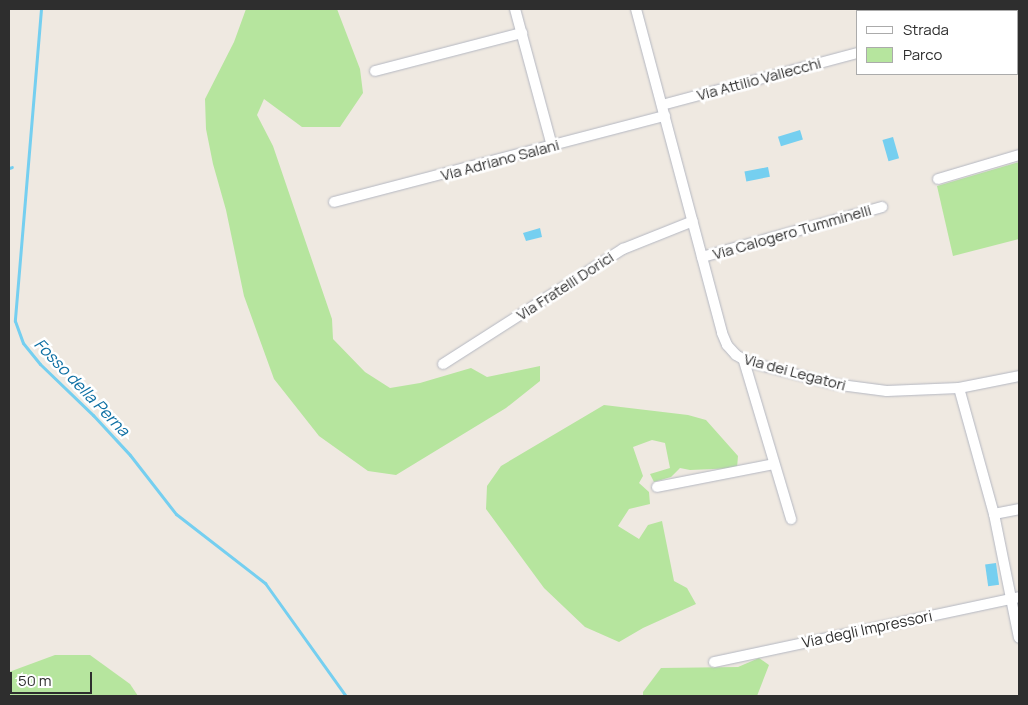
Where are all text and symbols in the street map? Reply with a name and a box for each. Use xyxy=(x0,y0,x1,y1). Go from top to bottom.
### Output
legend xyxy=(856,10,1018,75)
text: Strada xyxy=(903,19,949,40)
text: Parco xyxy=(903,44,942,65)
street label: Via Attilio Vallecchi xyxy=(695,54,823,104)
street label: Via Adriano Salani xyxy=(439,136,561,184)
street label: Via Calogero Tumminelli xyxy=(711,201,873,263)
street label: Via Fratelli Dorici xyxy=(513,248,617,324)
water label: Fosso della Perna xyxy=(31,334,133,440)
street label: Via dei Legatori xyxy=(742,350,848,394)
street label: Via degli Impressori xyxy=(800,606,934,652)
scale bar xyxy=(12,662,95,694)
text: 50 m xyxy=(18,670,52,691)

